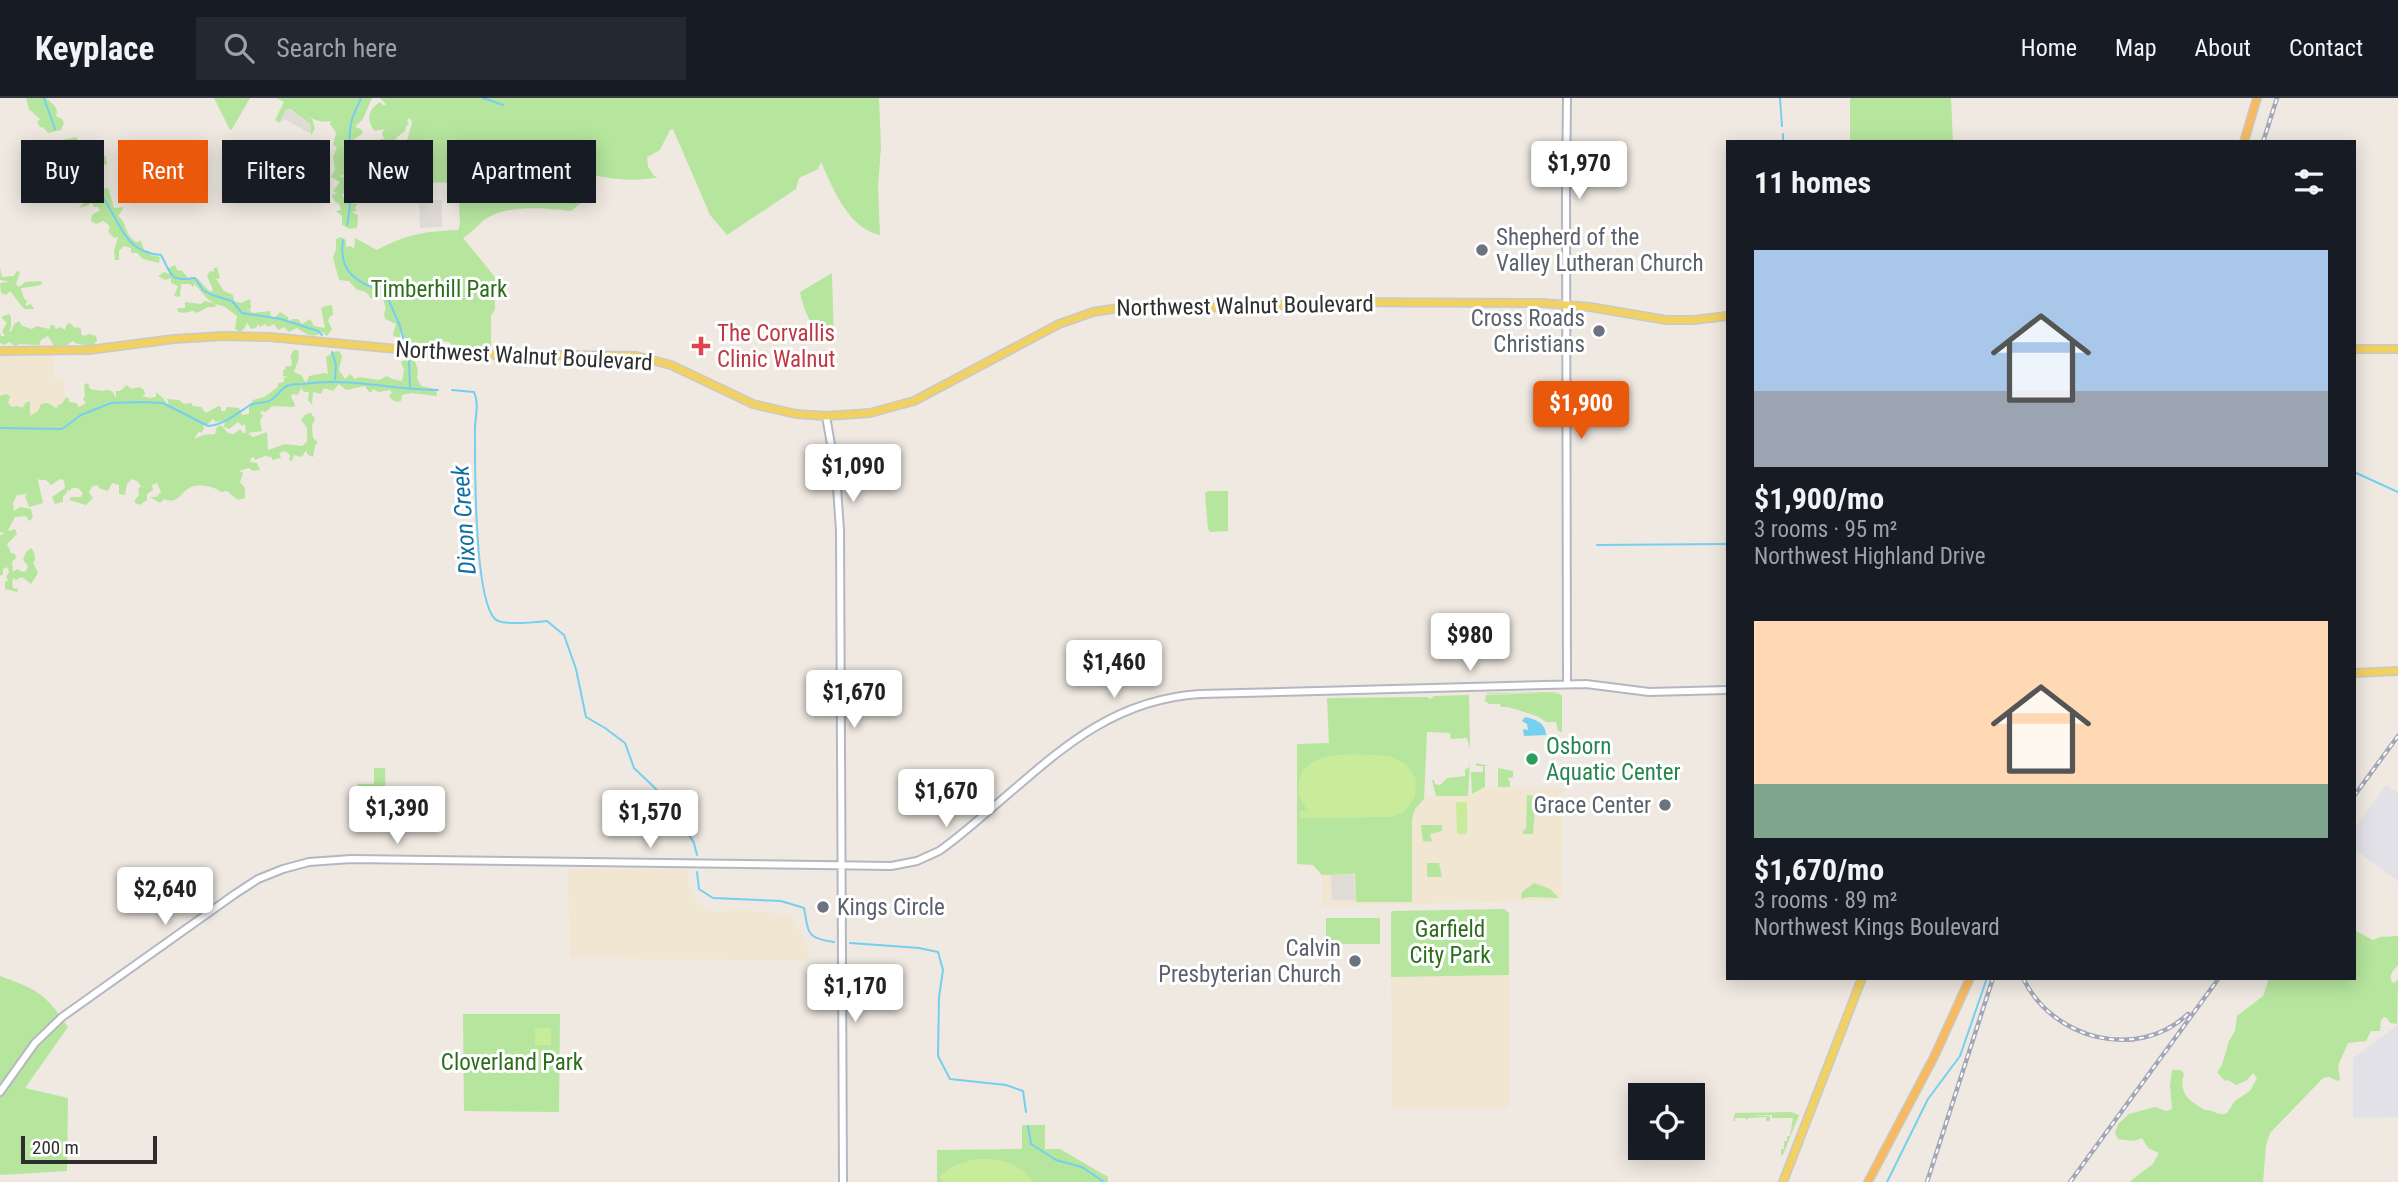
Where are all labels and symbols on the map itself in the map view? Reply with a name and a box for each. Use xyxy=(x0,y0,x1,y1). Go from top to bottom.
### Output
pin: $1,970 xyxy=(1522,141,1636,201)
place label: Shepherd of the Valley Lutheran Church xyxy=(1496,224,1703,277)
marker: Shepherd of the Valley Lutheran Church xyxy=(1474,242,1490,258)
park label: Timberhill Park xyxy=(371,276,508,303)
street label: Northwest Walnut Boulevard xyxy=(1116,290,1374,322)
place label: Cross Roads Christians xyxy=(1471,305,1585,358)
place label: The Corvallis Clinic Walnut xyxy=(717,320,835,373)
marker: Cross Roads Christians xyxy=(1591,323,1607,339)
street label: Northwest Walnut Boulevard xyxy=(395,336,653,376)
marker: The Corvallis Clinic Walnut xyxy=(691,336,711,356)
pin: $1,900 xyxy=(1524,382,1638,441)
pin: $1,090 xyxy=(796,444,910,504)
water label: Dixon Creek xyxy=(446,464,482,576)
pin: $980 xyxy=(1429,614,1511,673)
pin: $1,460 xyxy=(1057,640,1171,700)
pin: $1,670 xyxy=(797,670,911,730)
place label: Osborn Aquatic Center xyxy=(1546,733,1680,786)
marker: Osborn Aquatic Center xyxy=(1524,751,1540,767)
pin: $1,670 xyxy=(889,770,1003,829)
pin: $1,390 xyxy=(340,786,454,846)
pin: $1,570 xyxy=(593,790,707,850)
place label: Grace Center xyxy=(1534,792,1651,819)
marker: Grace Center xyxy=(1657,797,1673,813)
pin: $2,640 xyxy=(108,868,222,927)
place label: Kings Circle xyxy=(837,894,945,921)
marker: Kings Circle xyxy=(815,899,831,915)
park label: Garfield City Park xyxy=(1410,916,1491,969)
place label: Calvin Presbyterian Church xyxy=(1158,935,1341,988)
marker: Calvin Presbyterian Church xyxy=(1347,953,1363,969)
pin: $1,170 xyxy=(798,964,912,1024)
park label: Cloverland Park xyxy=(441,1049,584,1076)
scale bar xyxy=(21,1133,158,1165)

